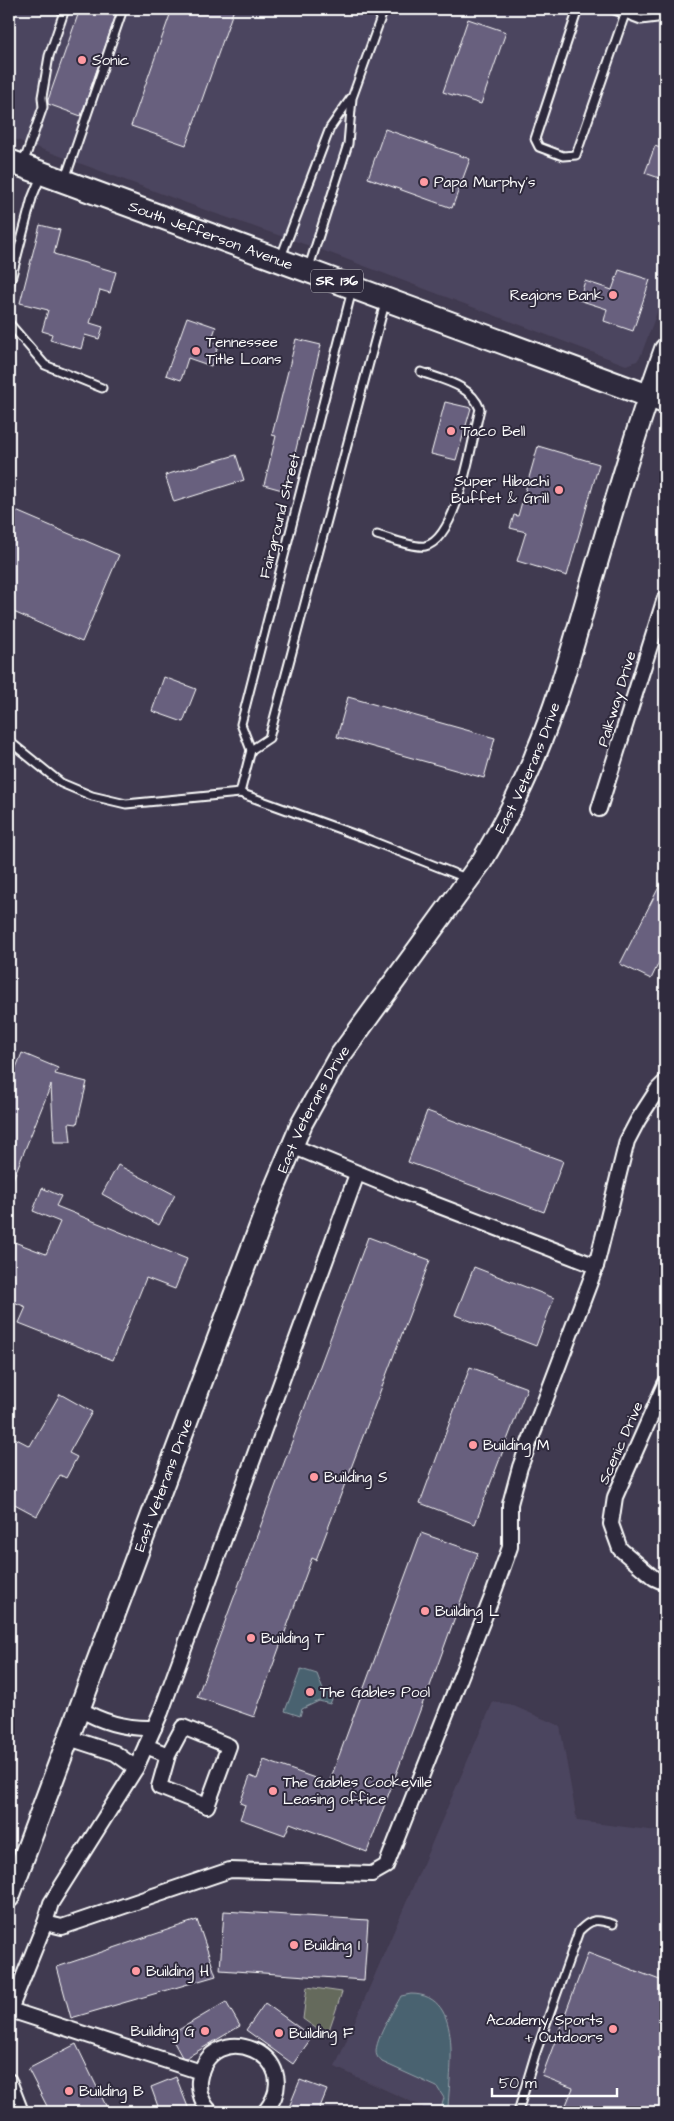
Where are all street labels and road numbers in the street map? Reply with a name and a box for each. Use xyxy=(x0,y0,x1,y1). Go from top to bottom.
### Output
street label: South Jefferson Avenue xyxy=(126,195,296,275)
road number: SR 136 xyxy=(311,270,363,292)
street label: Fairground Street xyxy=(254,451,307,581)
street label: Palkway Drive xyxy=(592,649,642,750)
street label: East Veterans Drive xyxy=(489,699,565,837)
street label: East Veterans Drive xyxy=(272,1041,355,1176)
street label: Scenic Drive xyxy=(593,1398,649,1488)
street label: East Veterans Drive xyxy=(129,1415,198,1555)

